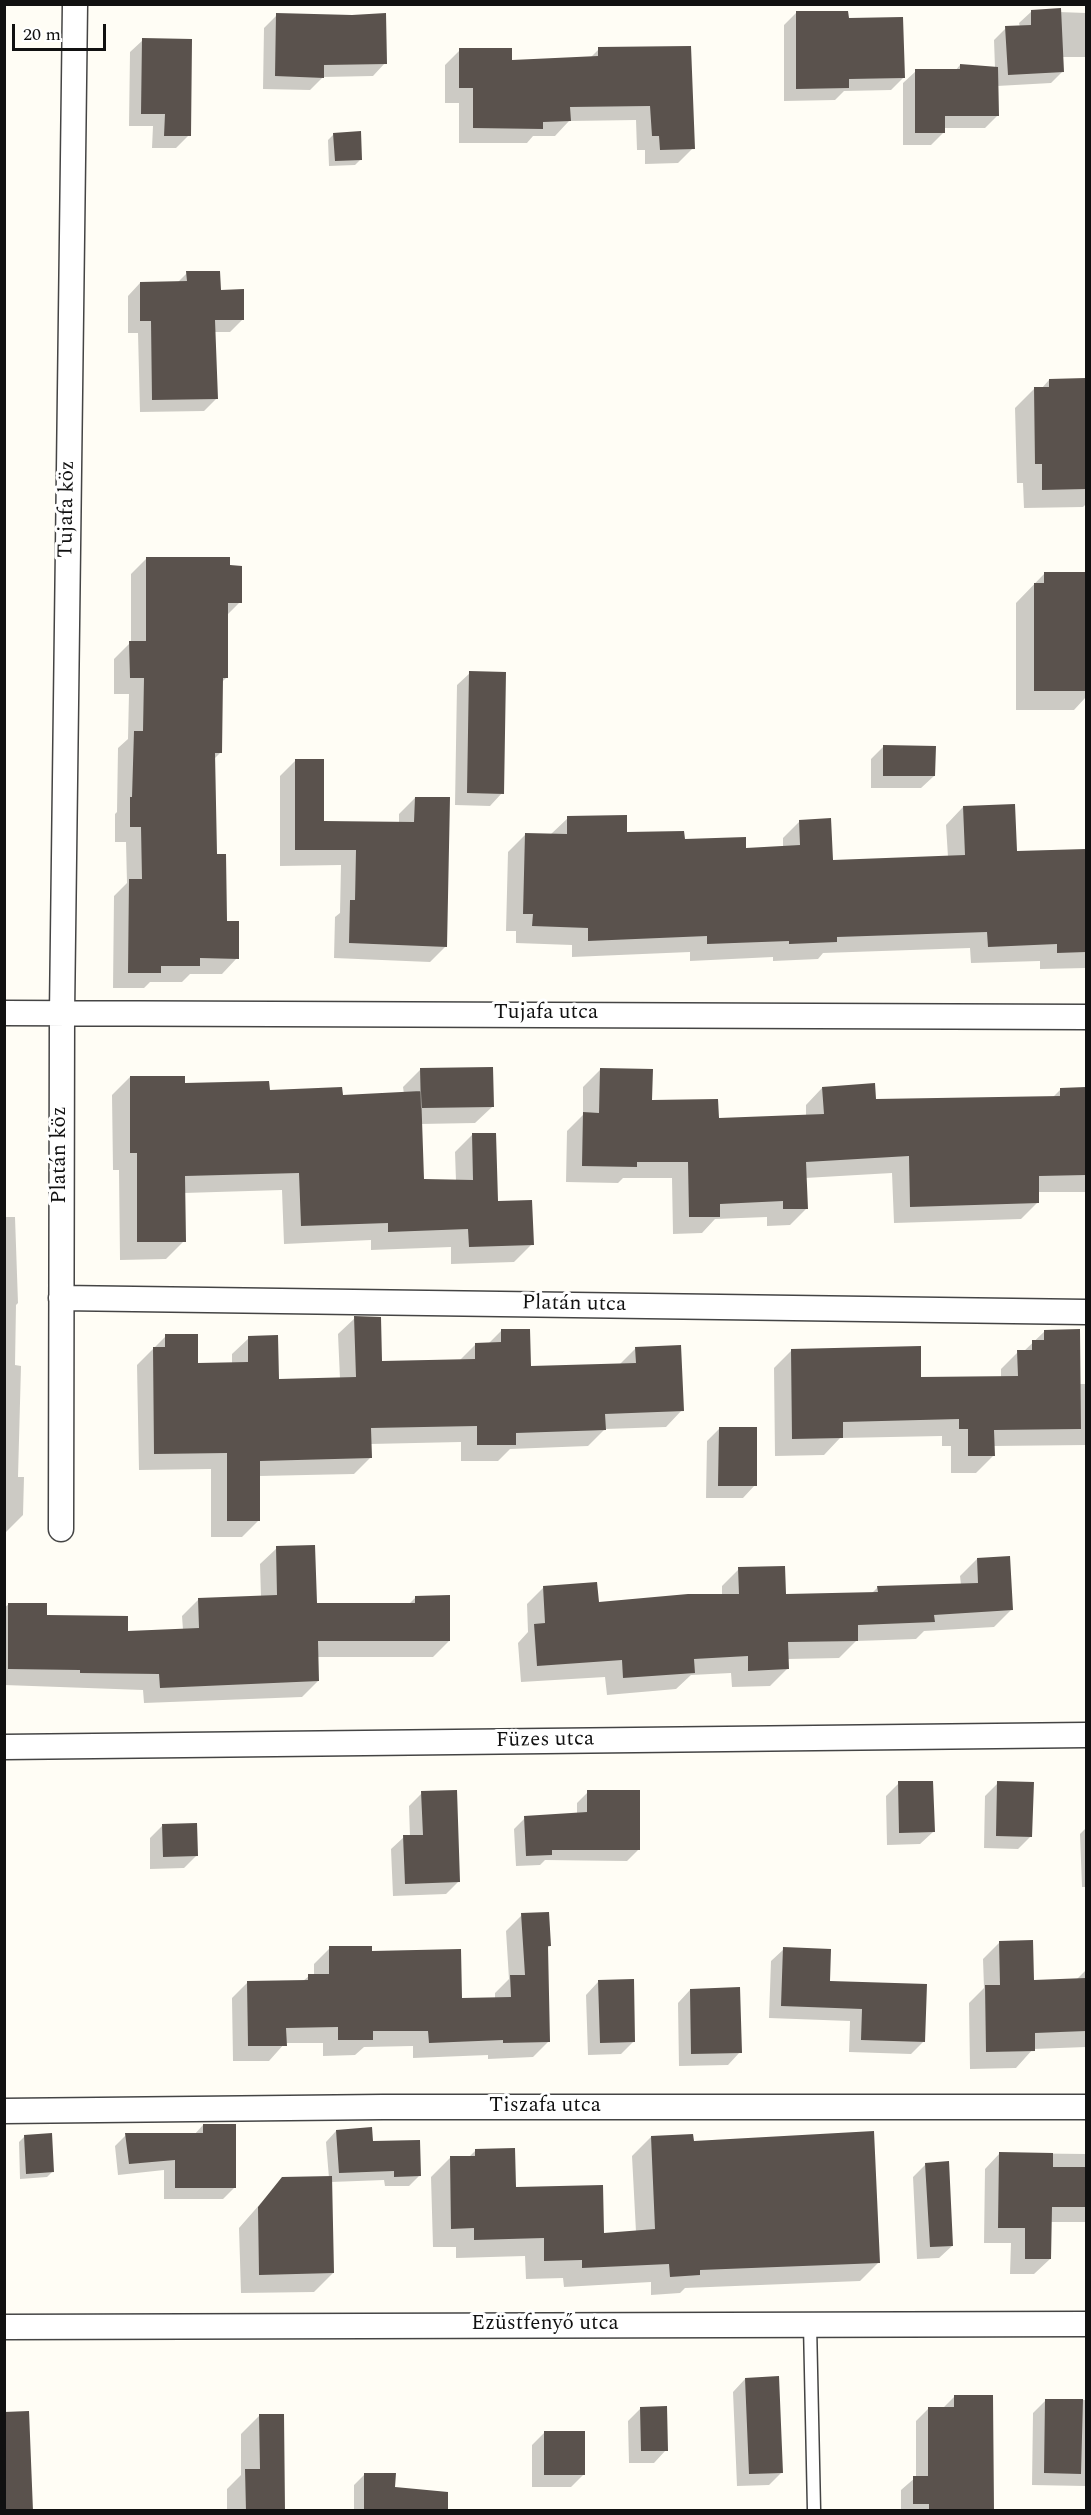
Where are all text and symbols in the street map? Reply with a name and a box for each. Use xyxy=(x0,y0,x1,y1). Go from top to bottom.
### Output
scale bar xyxy=(15,12,110,50)
text: 20 m xyxy=(23,21,61,48)
street label: Tujafa köz xyxy=(55,460,81,558)
street label: Tujafa utca xyxy=(494,1001,598,1027)
street label: Platán köz xyxy=(48,1106,74,1204)
street label: Platán utca xyxy=(522,1291,626,1319)
street label: Füzes utca xyxy=(496,1728,594,1754)
street label: Tiszafa utca xyxy=(489,2094,601,2120)
street label: Ezüstfenyő utca xyxy=(471,2312,619,2338)

